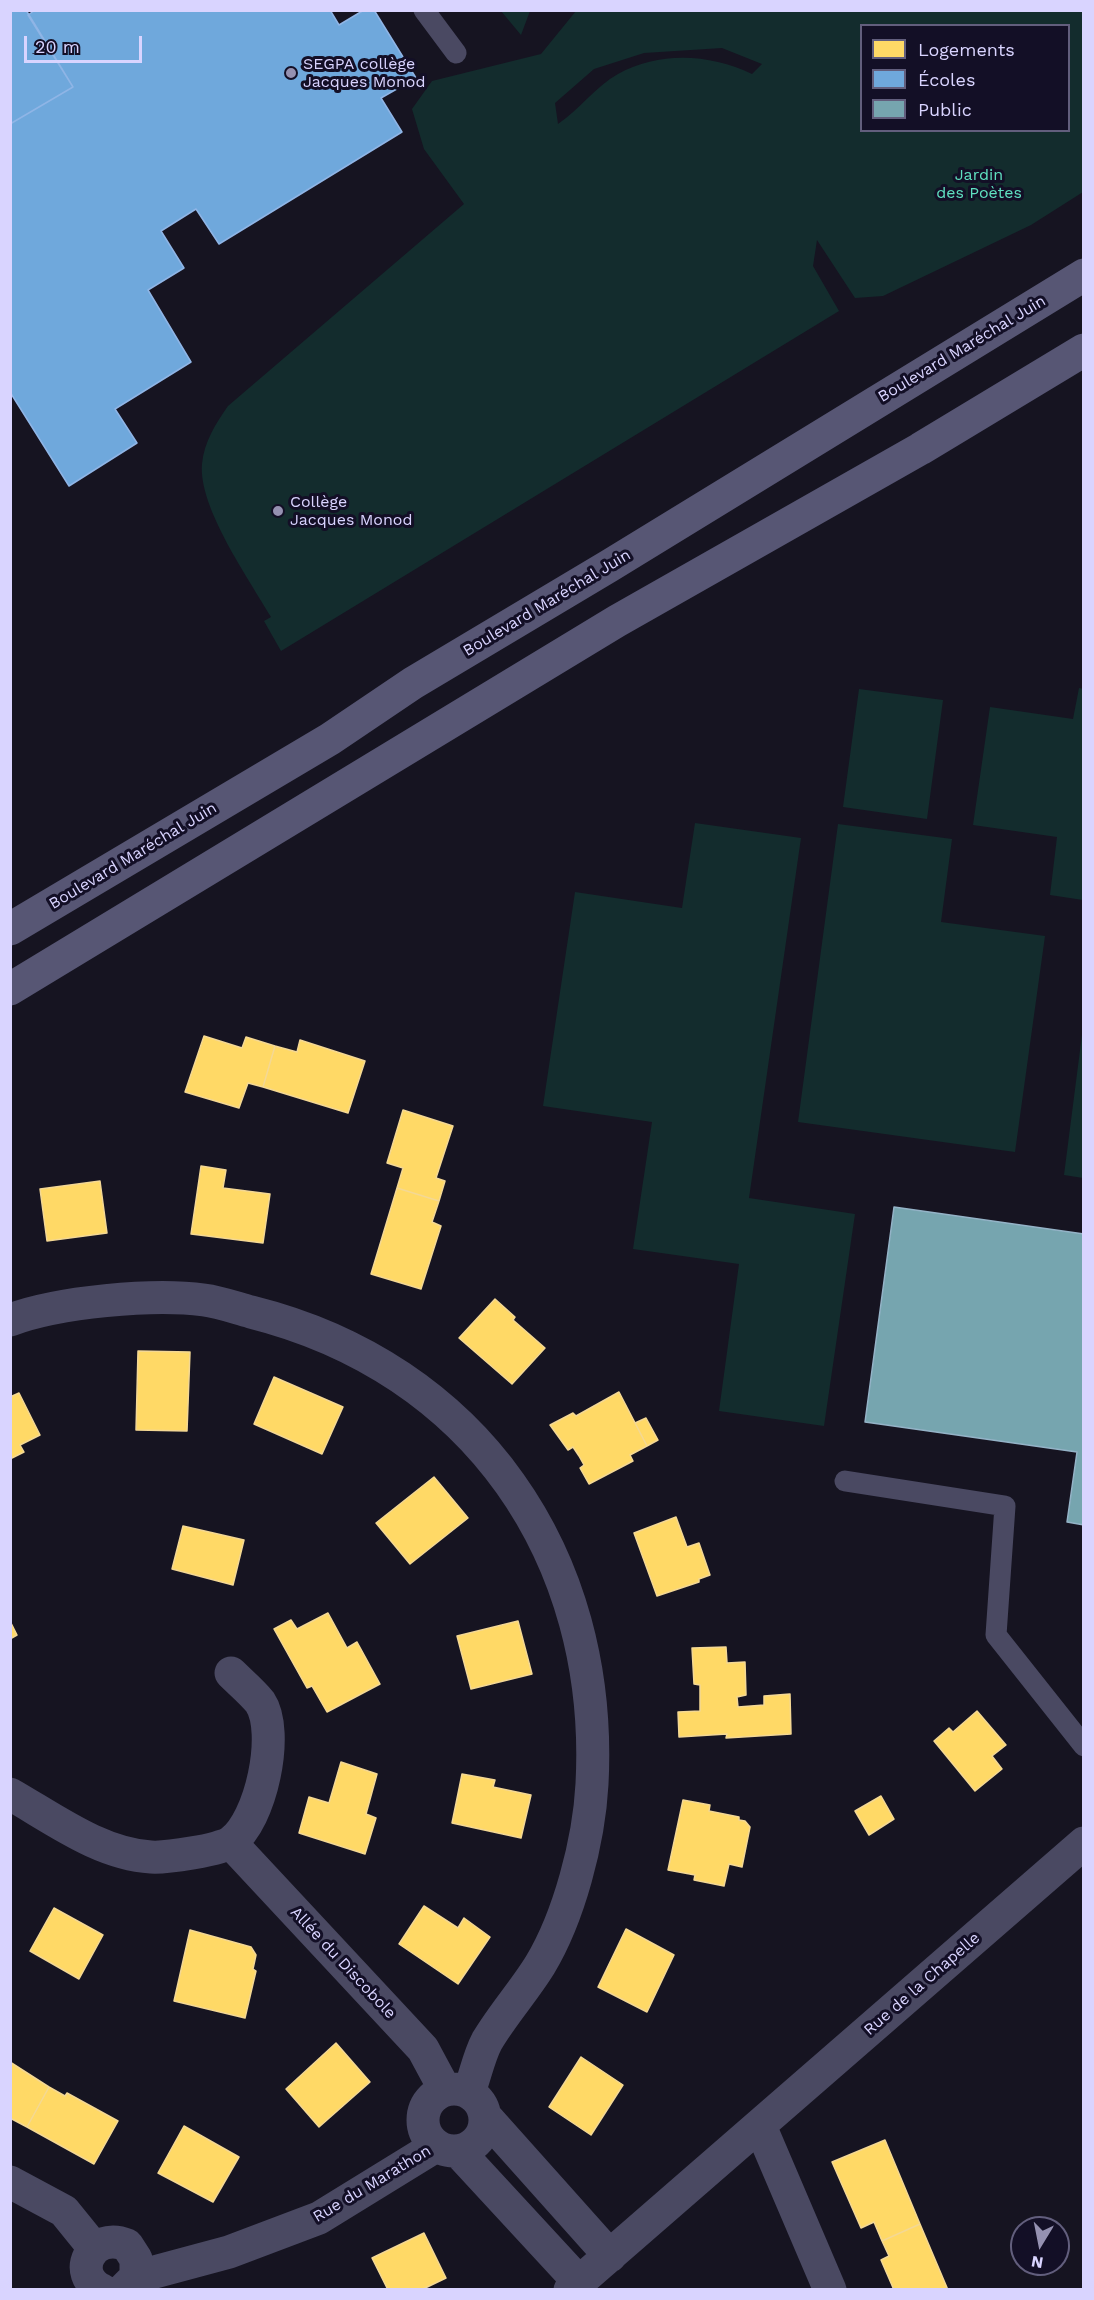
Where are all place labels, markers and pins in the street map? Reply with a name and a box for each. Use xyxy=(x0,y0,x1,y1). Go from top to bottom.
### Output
place label: SEGPA collège Jacques Monod xyxy=(303,54,425,92)
marker: SEGPA collège Jacques Monod xyxy=(284,66,298,80)
place label: Collège Jacques Monod xyxy=(290,492,412,530)
marker: Collège Jacques Monod xyxy=(271,504,285,518)

